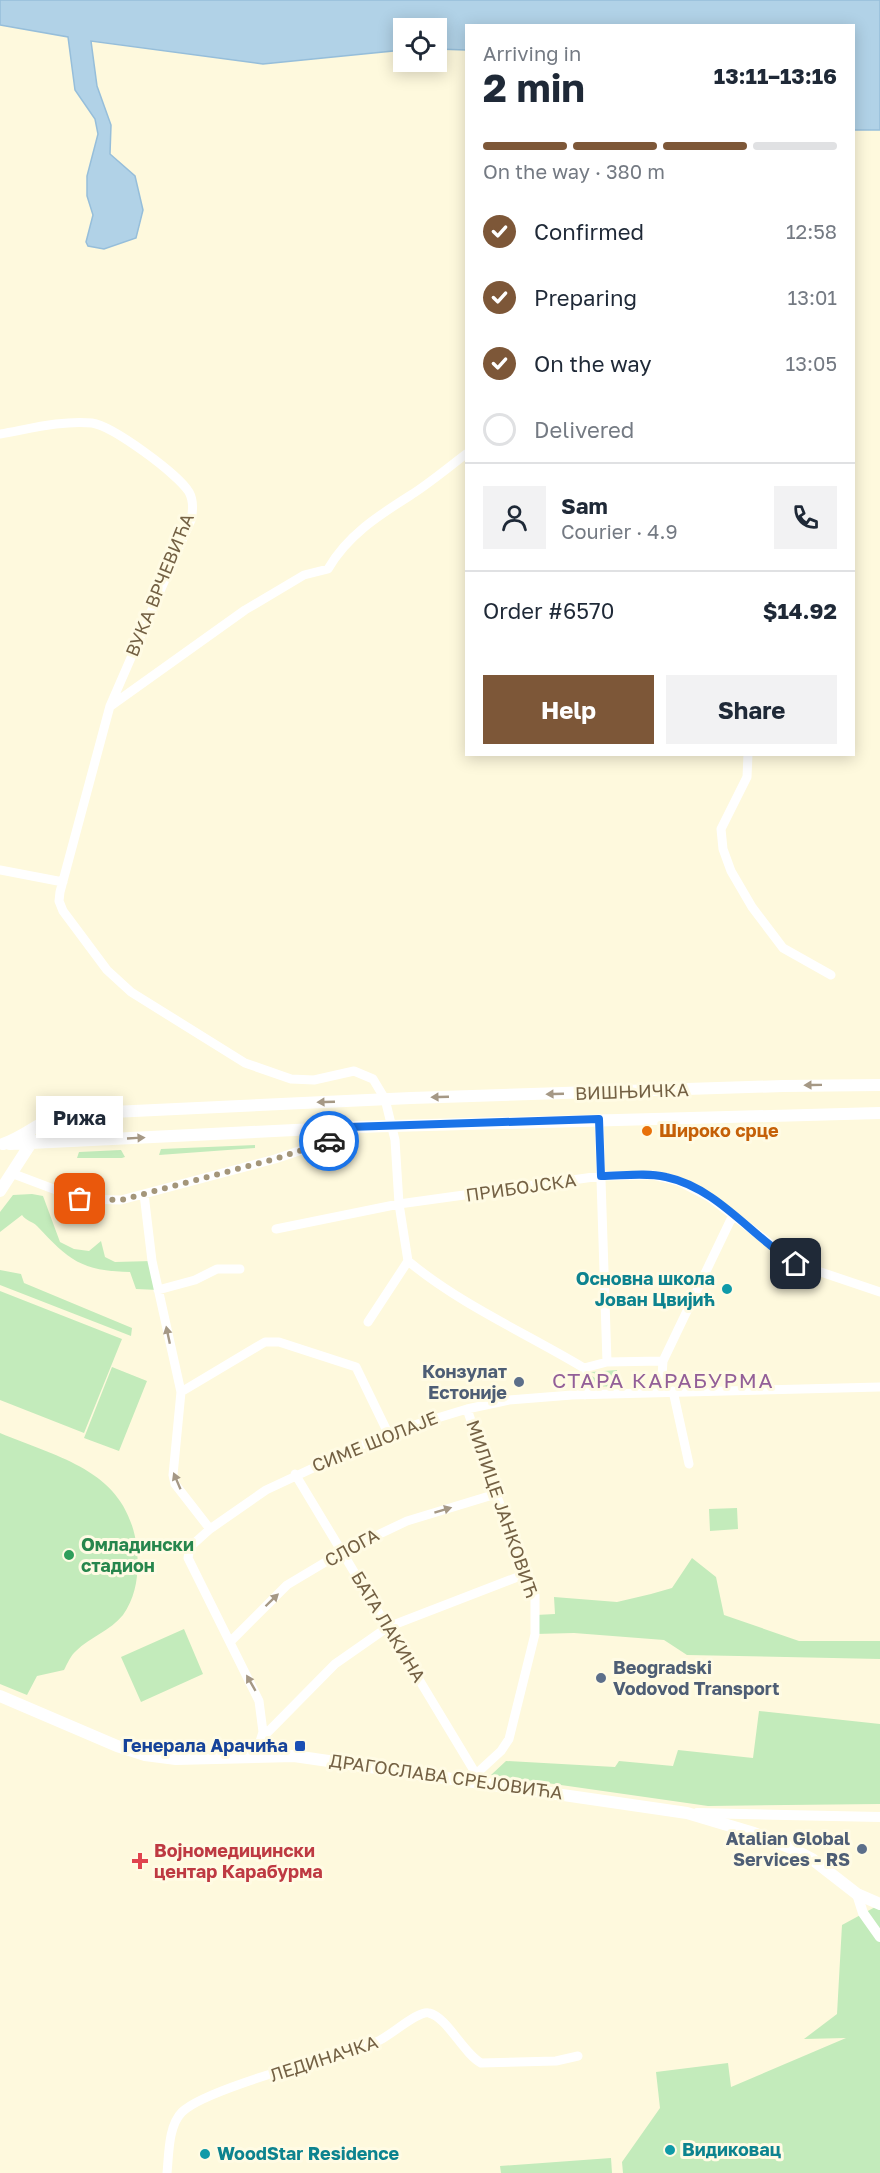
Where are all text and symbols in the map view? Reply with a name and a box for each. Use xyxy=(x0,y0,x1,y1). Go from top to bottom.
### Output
map controls xyxy=(393,18,447,72)
button: locate xyxy=(393,18,447,72)
text: Arriving in xyxy=(483,41,581,65)
text: 13:11–13:16 xyxy=(714,62,837,89)
text: 2 min xyxy=(483,64,585,111)
text: On the way · 380 m xyxy=(483,159,665,183)
icon: check xyxy=(483,215,516,248)
text: Confirmed xyxy=(534,218,644,245)
text: 12:58 xyxy=(786,219,837,243)
icon: check xyxy=(483,281,516,314)
text: Preparing xyxy=(534,284,637,311)
text: 13:01 xyxy=(788,285,837,309)
icon: check xyxy=(483,347,516,380)
text: On the way xyxy=(534,350,652,377)
text: 13:05 xyxy=(786,351,837,375)
text: Delivered xyxy=(534,416,634,443)
button: person xyxy=(483,486,546,549)
button: phone xyxy=(774,486,837,549)
text: Sam xyxy=(561,492,608,519)
street label: ВУКА ВРЧЕВИЋА xyxy=(120,510,198,660)
text: Courier · 4.9 xyxy=(561,519,678,543)
text: Order #6570 xyxy=(483,597,614,624)
text: $14.92 xyxy=(763,597,837,624)
button: Help xyxy=(483,675,654,744)
button: Share xyxy=(666,675,837,744)
street label: ВИШЊИЧКА xyxy=(575,1078,689,1104)
one-way arrow xyxy=(803,1080,822,1090)
one-way arrow xyxy=(546,1089,565,1099)
one-way arrow xyxy=(431,1093,450,1102)
callout: Рижа xyxy=(36,1097,124,1139)
one-way arrow xyxy=(317,1097,336,1106)
text: Рижа xyxy=(53,1105,106,1129)
courier xyxy=(299,1111,359,1171)
place label: Широко срце xyxy=(659,1119,779,1141)
marker: Широко срце xyxy=(640,1124,654,1138)
icon: car xyxy=(313,1125,346,1158)
one-way arrow xyxy=(126,1134,145,1143)
street label: ПРИБОЈСКА xyxy=(464,1168,578,1206)
pin xyxy=(54,1173,105,1224)
icon: bag xyxy=(63,1182,96,1215)
pin xyxy=(770,1238,821,1289)
icon: home xyxy=(779,1247,812,1280)
place label: Основна школа Јован Цвијић xyxy=(576,1267,715,1310)
marker: Основна школа Јован Цвијић xyxy=(720,1282,734,1296)
one-way arrow xyxy=(163,1326,172,1345)
place label: Конзулат Естоније xyxy=(422,1360,507,1403)
district label: СТАРА КАРАБУРМА xyxy=(552,1367,774,1393)
marker: Конзулат Естоније xyxy=(512,1375,526,1389)
street label: СИМЕ ШОЛАЈЕ xyxy=(308,1406,441,1476)
street label: МИЛИЦЕ ЈАНКОВИЋ xyxy=(462,1417,544,1600)
one-way arrow xyxy=(172,1472,182,1490)
one-way arrow xyxy=(434,1505,452,1514)
street label: СЛОГА xyxy=(320,1523,383,1571)
place label: Омладински стадион xyxy=(81,1533,194,1576)
marker: Омладински стадион xyxy=(62,1548,76,1562)
street label: БАТА ЛАКИНА xyxy=(347,1567,431,1686)
one-way arrow xyxy=(264,1594,278,1608)
place label: Beogradski Vodovod Transport xyxy=(613,1656,779,1699)
marker: Beogradski Vodovod Transport xyxy=(594,1671,608,1685)
one-way arrow xyxy=(246,1674,256,1691)
place label: Генерала Арачића xyxy=(122,1734,288,1756)
marker: Генерала Арачића xyxy=(293,1739,307,1753)
street label: ДРАГОСЛАВА СРЕЈОВИЋА xyxy=(328,1749,564,1803)
place label: Atalian Global Services - RS xyxy=(726,1827,850,1870)
place label: Војномедицински центар Карабурма xyxy=(154,1839,323,1882)
marker: Atalian Global Services - RS xyxy=(855,1842,869,1856)
marker: Војномедицински центар Карабурма xyxy=(131,1852,149,1870)
street label: ЛЕДИНАЧКА xyxy=(267,2030,381,2086)
place label: Видиковац xyxy=(682,2138,781,2160)
place label: WoodStar Residence xyxy=(217,2142,400,2164)
marker: Видиковац xyxy=(663,2143,677,2157)
marker: WoodStar Residence xyxy=(198,2147,212,2161)

